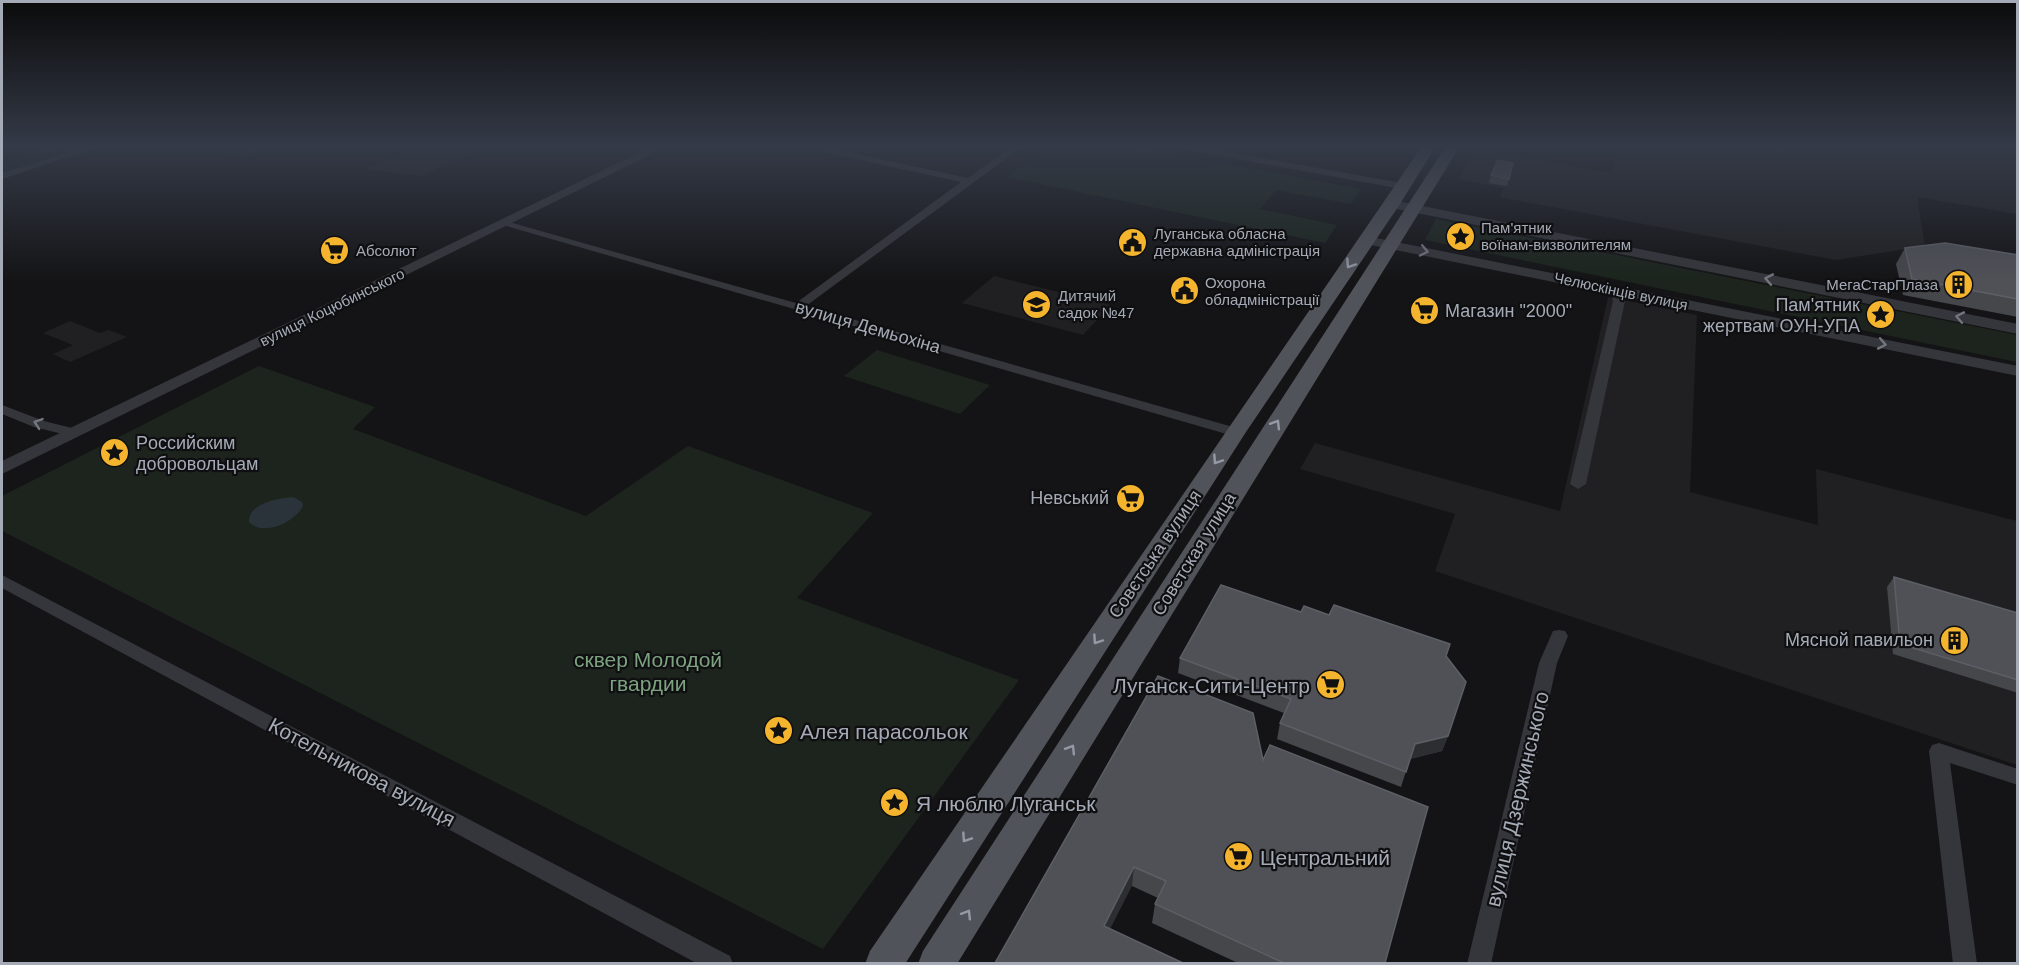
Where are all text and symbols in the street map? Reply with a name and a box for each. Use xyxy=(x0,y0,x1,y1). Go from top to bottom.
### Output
place label: Пам'ятник воїнам-визволителям xyxy=(1481,219,1631,253)
place icon: Пам'ятник воїнам-визволителям xyxy=(1444,220,1476,252)
place label: Луганська обласна державна адміністрація xyxy=(1154,225,1320,259)
public building icon: Луганська обласна державна адміністрація xyxy=(1117,226,1149,258)
supermarket icon: Абсолют xyxy=(319,234,351,266)
place label: Абсолют xyxy=(356,242,417,259)
one-way arrow xyxy=(1418,243,1428,256)
one-way arrow xyxy=(1346,257,1357,268)
street label: вулиця Коцюбинського xyxy=(257,265,407,349)
building icon: МегаСтарПлаза xyxy=(1943,268,1975,300)
street label: Челюскінців вулиця xyxy=(1553,269,1689,313)
one-way arrow xyxy=(1764,273,1774,286)
place label: Охорона обладміністрації xyxy=(1205,274,1320,308)
public building icon: Охорона обладміністрації xyxy=(1168,275,1200,307)
place label: МегаСтарПлаза xyxy=(1826,276,1939,293)
place label: Дитячий садок №47 xyxy=(1058,287,1134,321)
school or university icon: Дитячий садок №47 xyxy=(1021,288,1053,320)
supermarket icon: Магазин "2000" xyxy=(1408,295,1440,327)
place label: Пам'ятник жертвам ОУН-УПА xyxy=(1703,295,1860,336)
street label: вулиця Демьохіна xyxy=(793,297,944,358)
place icon: Пам'ятник жертвам ОУН-УПА xyxy=(1865,299,1897,331)
place label: Магазин "2000" xyxy=(1445,301,1572,321)
one-way arrow xyxy=(1955,311,1965,324)
one-way arrow xyxy=(1877,337,1887,350)
one-way arrow xyxy=(33,418,44,430)
one-way arrow xyxy=(1268,420,1280,430)
place label: Pоссийским добровольцам xyxy=(136,433,258,474)
place icon: Pоссийским добровольцам xyxy=(99,437,131,469)
one-way arrow xyxy=(1213,454,1224,465)
supermarket icon: Невський xyxy=(1114,482,1146,514)
street label: Совєтська вулиця xyxy=(1105,486,1205,622)
place label: Невський xyxy=(1030,488,1109,508)
street label: Советская улица xyxy=(1148,488,1240,619)
building icon: Мясной павильон xyxy=(1938,624,1970,656)
place label: Мясной павильон xyxy=(1785,630,1933,650)
one-way arrow xyxy=(1094,634,1105,645)
park label: сквер Молодой гвардии xyxy=(574,648,722,695)
supermarket icon: Луганск-Сити-Центр xyxy=(1315,669,1347,701)
place label: Луганск-Сити-Центр xyxy=(1113,674,1310,697)
street label: вулиця Дзержинського xyxy=(1481,689,1553,909)
street label: Котельникова вулиця xyxy=(265,713,459,831)
place icon: Алея парасольок xyxy=(763,715,795,747)
place label: Алея парасольок xyxy=(800,720,968,743)
one-way arrow xyxy=(1063,745,1075,755)
place icon: Я люблю Луганськ xyxy=(879,787,911,819)
place label: Я люблю Луганськ xyxy=(916,792,1096,815)
one-way arrow xyxy=(962,831,973,842)
supermarket icon: Центральний xyxy=(1223,841,1255,873)
place label: Центральний xyxy=(1260,846,1390,869)
one-way arrow xyxy=(959,910,971,920)

